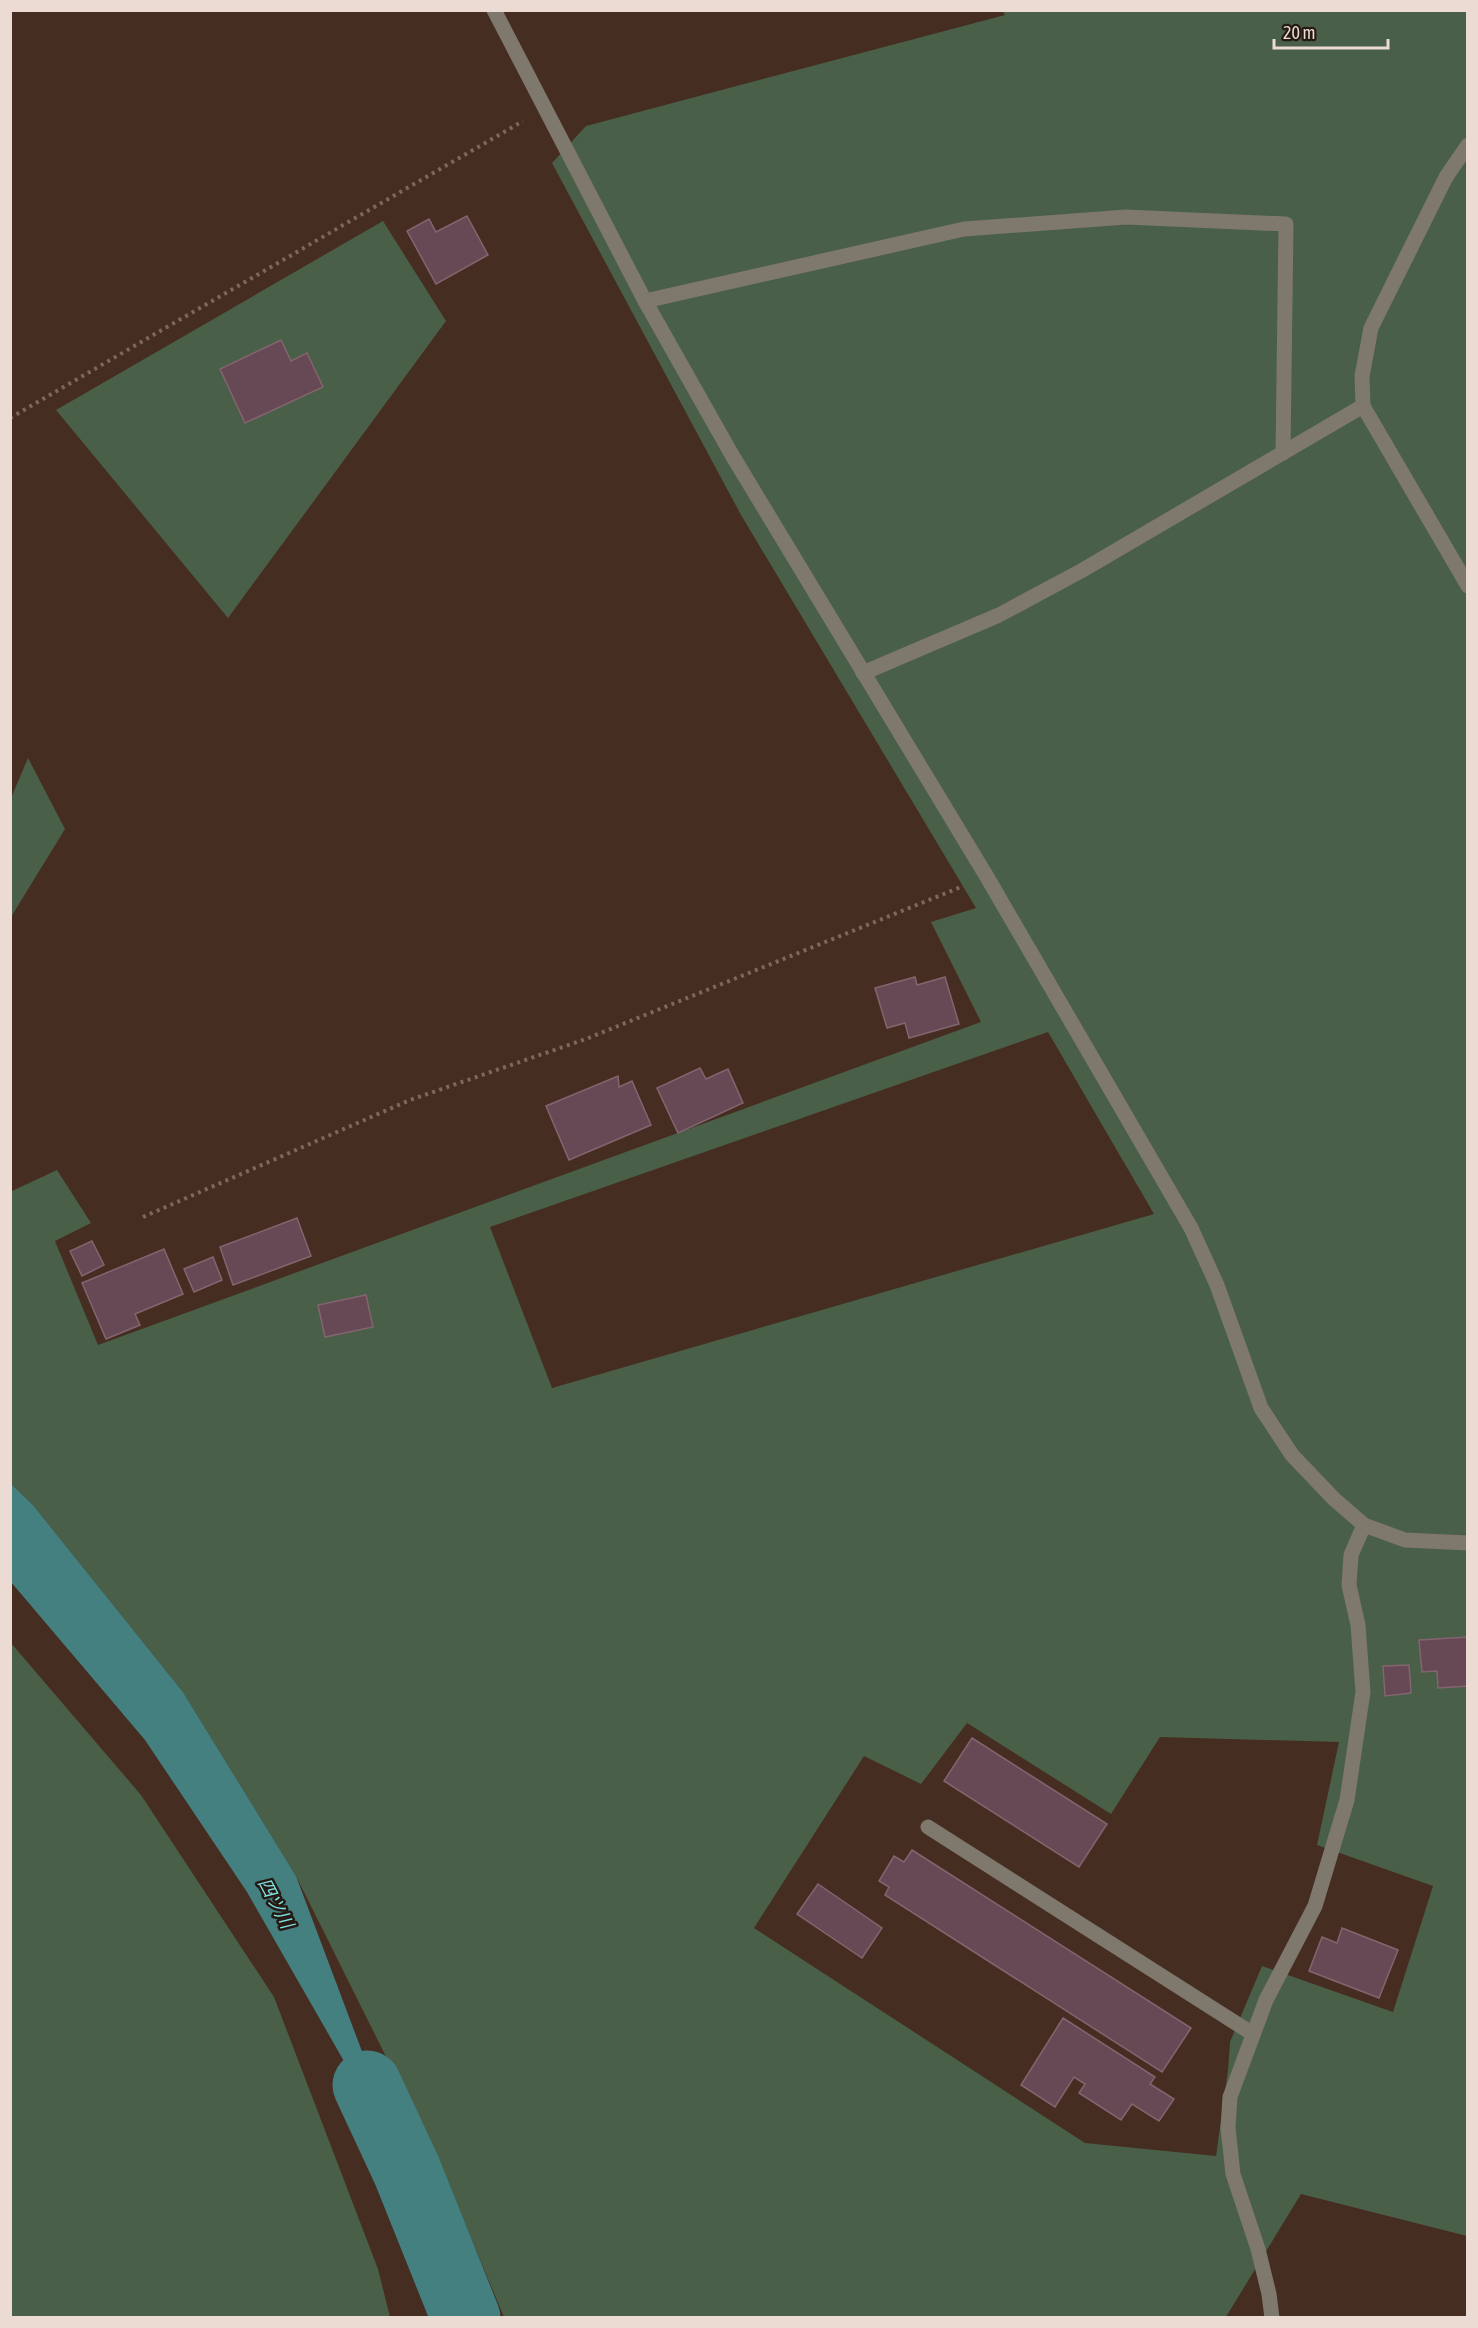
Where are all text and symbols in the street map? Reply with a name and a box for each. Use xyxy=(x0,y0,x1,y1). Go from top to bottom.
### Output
scale bar xyxy=(1274,12,1388,50)
text: 20 m xyxy=(1283,22,1315,43)
water label: 四ツ川 xyxy=(254,1874,299,1934)

